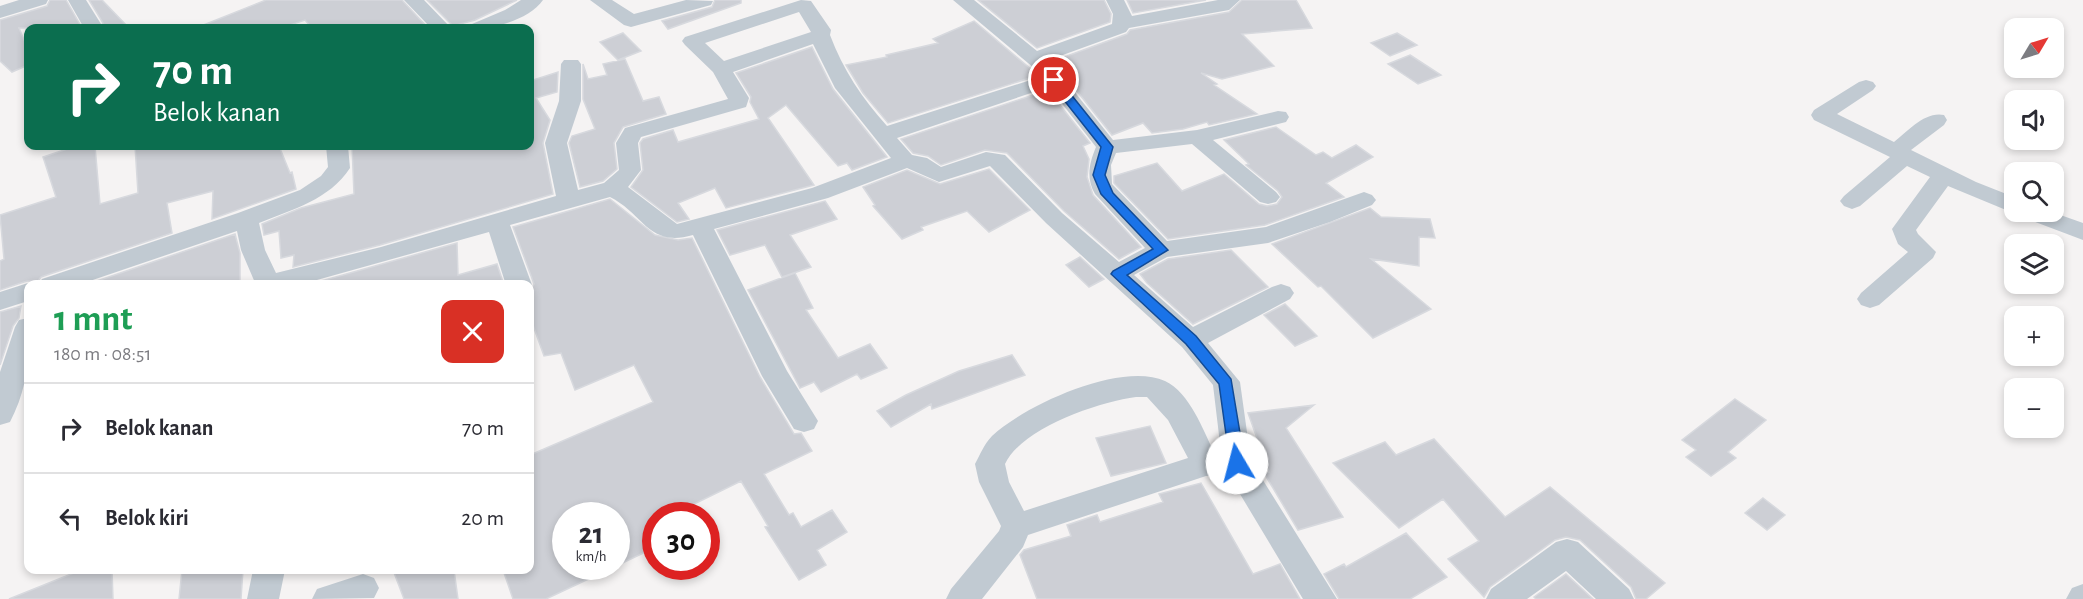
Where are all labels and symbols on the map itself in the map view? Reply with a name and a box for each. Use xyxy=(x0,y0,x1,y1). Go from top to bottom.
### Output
north arrow xyxy=(2004,18,2064,78)
pin xyxy=(1028,54,1079,105)
position arrow xyxy=(1205,431,1269,495)
speed limit sign: 30 xyxy=(642,502,720,580)

